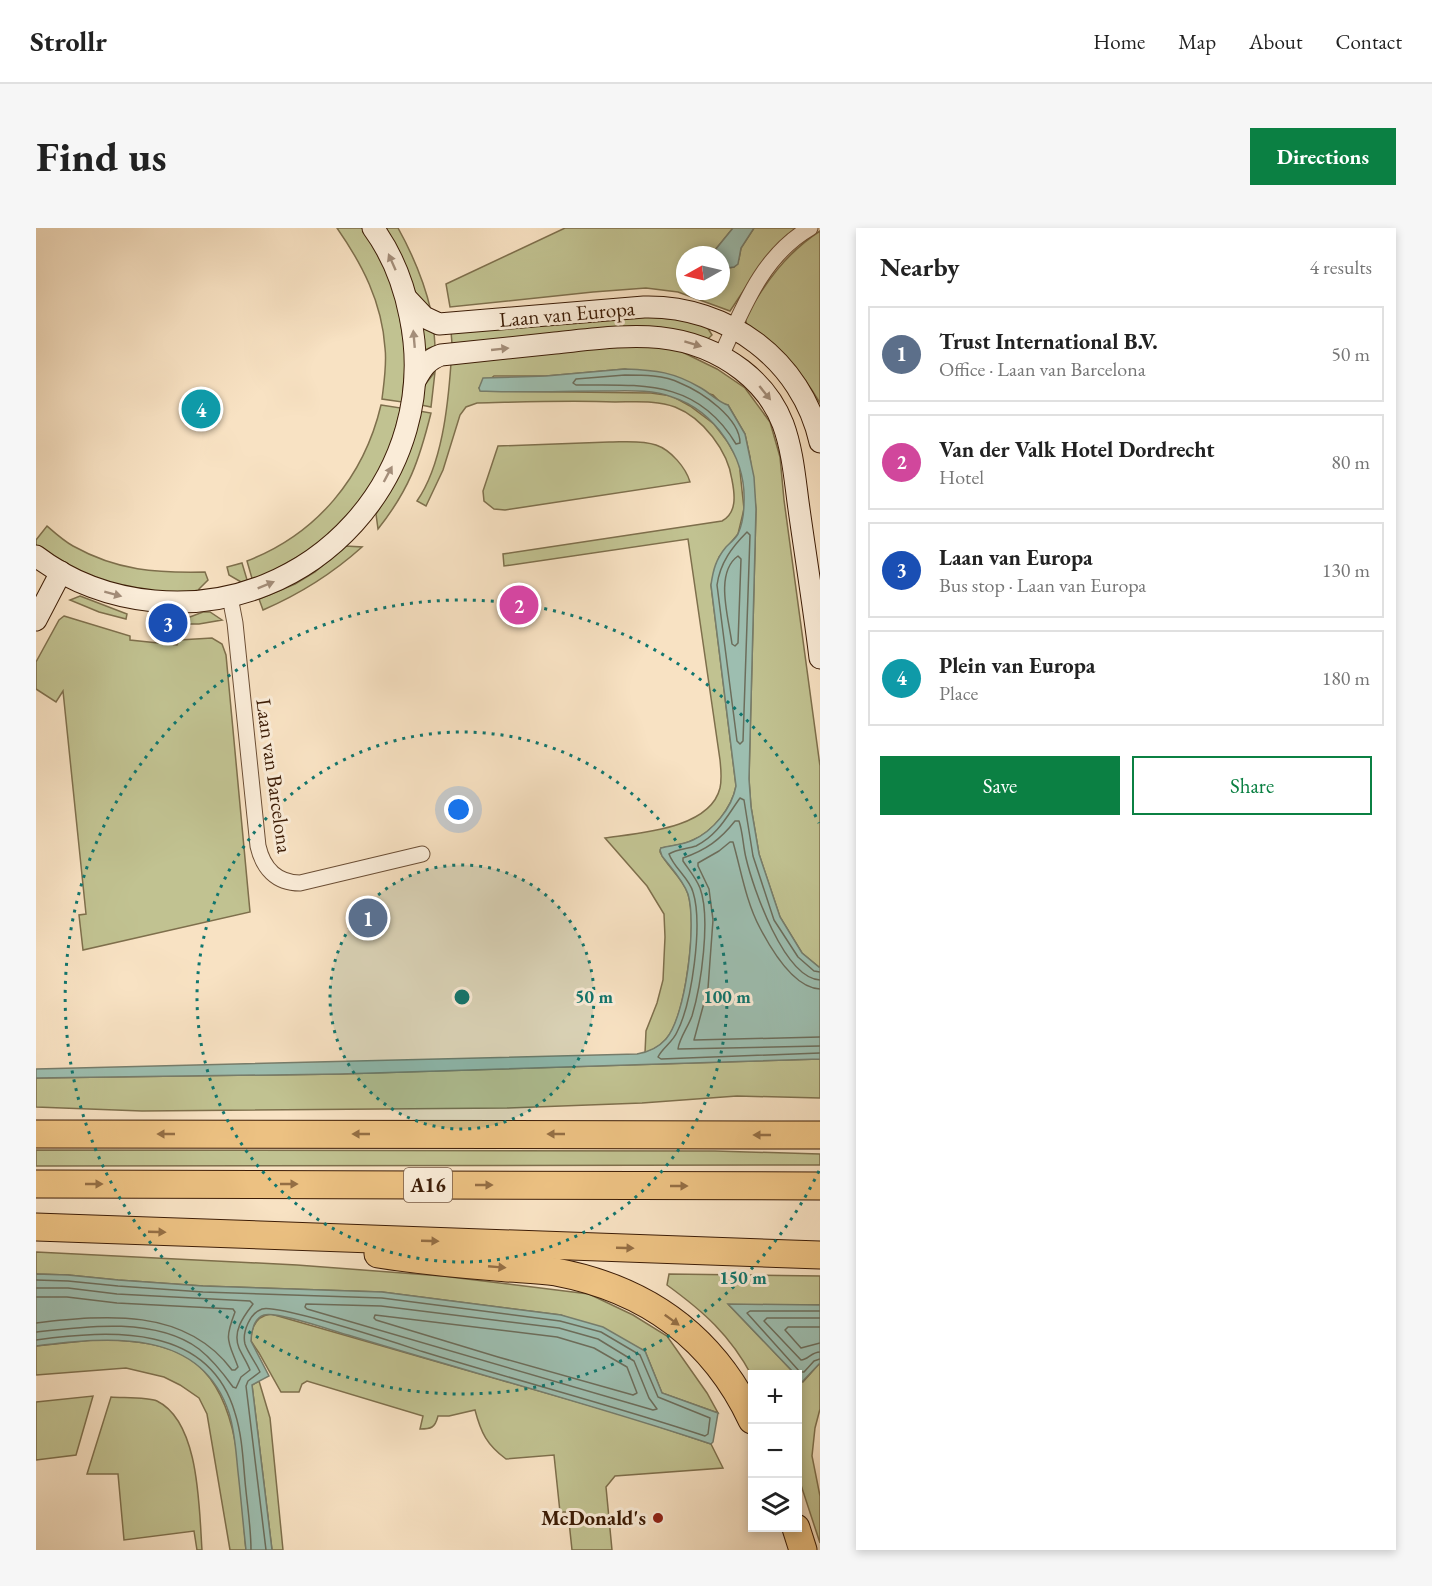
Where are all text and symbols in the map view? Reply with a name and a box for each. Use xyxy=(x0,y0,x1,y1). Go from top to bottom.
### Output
text: Strollr xyxy=(30,23,107,59)
text: Home xyxy=(1093,28,1145,55)
text: Map xyxy=(1178,28,1216,55)
text: About xyxy=(1249,28,1302,55)
text: Contact xyxy=(1335,28,1402,55)
button: Directions xyxy=(1250,128,1396,185)
text: Find us xyxy=(36,129,167,184)
north arrow xyxy=(676,246,730,300)
text: Nearby xyxy=(880,250,960,284)
one-way arrow xyxy=(387,252,397,270)
text: 4 results xyxy=(1309,254,1372,280)
street label: Laan van Europa xyxy=(498,294,637,333)
text: Trust International B.V. xyxy=(939,327,1158,356)
one-way arrow xyxy=(409,329,419,348)
one-way arrow xyxy=(684,340,702,349)
text: 1 xyxy=(896,341,907,367)
text: 50 m xyxy=(1331,341,1370,367)
one-way arrow xyxy=(490,344,509,354)
text: Office · Laan van Barcelona xyxy=(939,356,1146,382)
one-way arrow xyxy=(758,385,771,400)
pin: 4 xyxy=(182,386,220,432)
text: Van der Valk Hotel Dordrecht xyxy=(939,435,1214,464)
text: 2 xyxy=(896,449,907,475)
text: 80 m xyxy=(1331,449,1370,475)
text: Hotel xyxy=(939,464,984,490)
one-way arrow xyxy=(383,466,393,483)
text: Laan van Europa xyxy=(939,543,1093,572)
text: 3 xyxy=(896,557,907,583)
text: 130 m xyxy=(1322,557,1370,583)
text: Bus stop · Laan van Europa xyxy=(939,572,1146,598)
one-way arrow xyxy=(257,580,275,589)
pin: 2 xyxy=(500,582,538,628)
one-way arrow xyxy=(104,589,122,599)
pin: 3 xyxy=(148,600,188,646)
text: Plein van Europa xyxy=(939,651,1095,680)
text: 4 xyxy=(896,665,907,691)
text: 180 m xyxy=(1322,665,1370,691)
text: Place xyxy=(939,680,978,706)
street label: Laan van Barcelona xyxy=(250,697,299,856)
button: Save xyxy=(880,756,1120,815)
button: Share xyxy=(1132,756,1372,815)
your location xyxy=(444,795,473,824)
pin: 1 xyxy=(348,896,388,940)
text: 50 m xyxy=(575,985,613,1008)
text: 100 m xyxy=(703,985,751,1008)
centre of rings xyxy=(452,987,472,1007)
one-way arrow xyxy=(156,1129,175,1139)
one-way arrow xyxy=(351,1129,370,1139)
one-way arrow xyxy=(546,1129,565,1139)
one-way arrow xyxy=(752,1130,771,1140)
road number: A16 xyxy=(404,1168,452,1202)
one-way arrow xyxy=(85,1179,104,1189)
one-way arrow xyxy=(280,1179,299,1189)
one-way arrow xyxy=(475,1180,494,1190)
one-way arrow xyxy=(670,1181,689,1191)
one-way arrow xyxy=(148,1227,167,1236)
one-way arrow xyxy=(421,1237,440,1246)
one-way arrow xyxy=(616,1244,635,1253)
one-way arrow xyxy=(488,1262,507,1272)
text: 150 m xyxy=(719,1266,767,1289)
one-way arrow xyxy=(664,1314,680,1325)
map controls xyxy=(748,1370,802,1532)
button: + xyxy=(748,1370,802,1424)
button: − xyxy=(748,1424,802,1478)
button: layers xyxy=(748,1478,802,1532)
place label: McDonald's xyxy=(541,1504,646,1531)
marker: McDonald's xyxy=(651,1511,665,1525)

